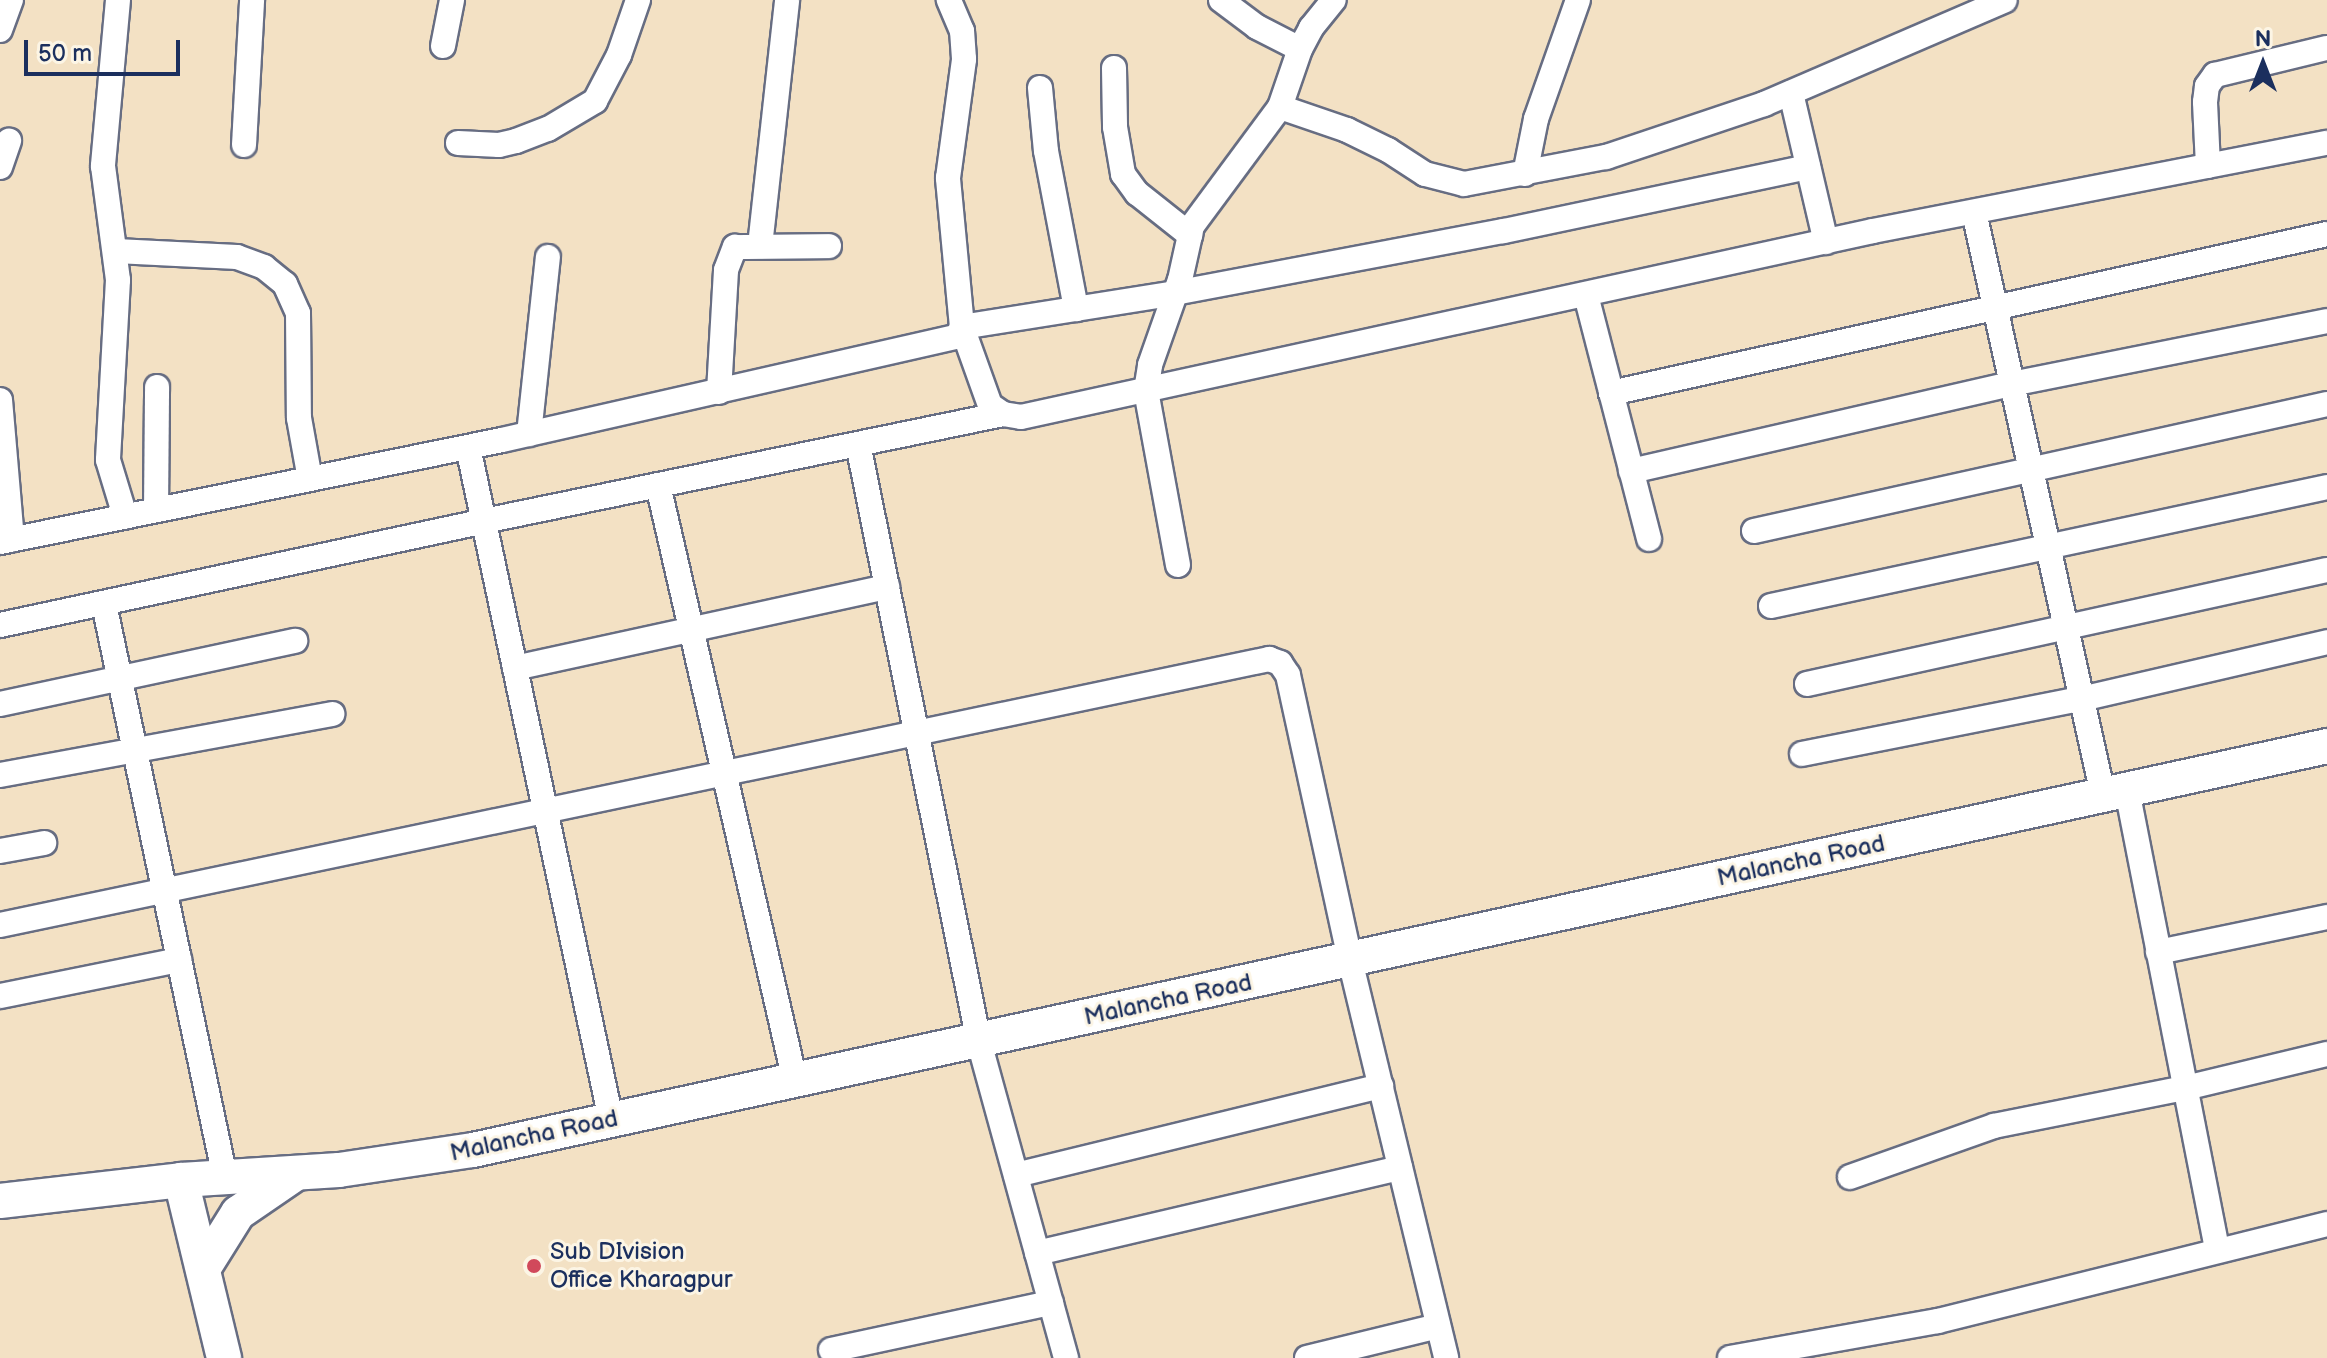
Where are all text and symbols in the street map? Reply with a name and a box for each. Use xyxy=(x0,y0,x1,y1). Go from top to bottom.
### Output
scale bar xyxy=(28,24,184,74)
north arrow xyxy=(2223,24,2303,104)
text: N xyxy=(2255,26,2271,53)
text: 50 m xyxy=(38,39,92,68)
street label: Malancha Road xyxy=(1715,829,1887,893)
street label: Malancha Road xyxy=(1082,968,1254,1032)
street label: Malancha Road xyxy=(448,1104,620,1168)
place label: Sub DIvision Office Kharagpur xyxy=(550,1238,733,1294)
marker: Sub DIvision Office Kharagpur xyxy=(525,1257,543,1275)

